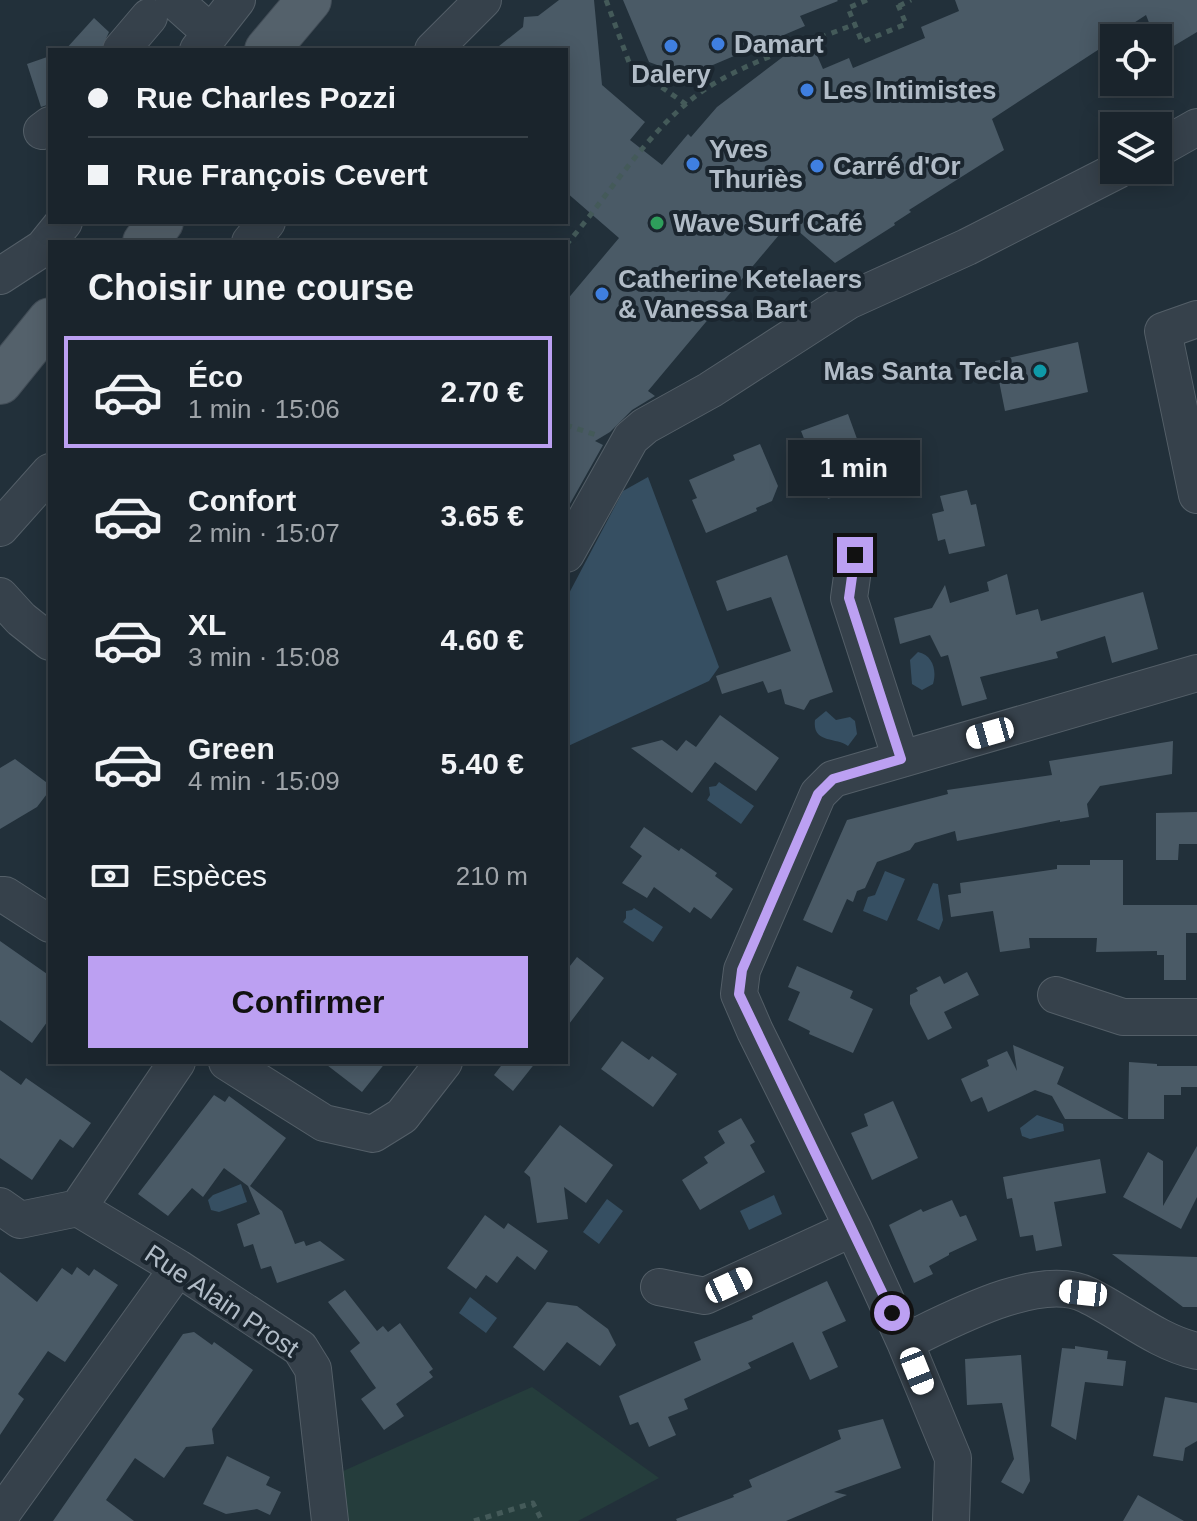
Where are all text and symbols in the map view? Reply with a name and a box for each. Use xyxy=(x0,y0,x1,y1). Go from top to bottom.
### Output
map controls xyxy=(1100,24,1172,184)
button: locate xyxy=(1100,24,1172,96)
place label: Damart xyxy=(734,29,824,59)
marker: Damart xyxy=(709,35,727,53)
marker: Dalery xyxy=(662,37,680,55)
place label: Dalery xyxy=(631,59,711,89)
place label: Les Intimistes xyxy=(823,75,996,105)
text: Rue Charles Pozzi xyxy=(136,81,396,114)
marker: Les Intimistes xyxy=(798,81,816,99)
button: layers xyxy=(1100,112,1172,184)
place label: Yves Thuriès xyxy=(709,134,803,194)
place label: Carré d'Or xyxy=(833,151,961,181)
marker: Yves Thuriès xyxy=(684,155,702,173)
marker: Carré d'Or xyxy=(808,157,826,175)
text: Rue François Cevert xyxy=(136,158,428,191)
place label: Wave Surf Café xyxy=(673,208,863,238)
marker: Wave Surf Café xyxy=(648,214,666,232)
place label: Catherine Ketelaers & Vanessa Bart xyxy=(618,264,862,324)
text: Choisir une course xyxy=(88,267,414,308)
marker: Catherine Ketelaers & Vanessa Bart xyxy=(593,285,611,303)
icon: car xyxy=(92,356,164,428)
place label: Mas Santa Tecla xyxy=(824,356,1025,386)
text: Éco xyxy=(188,360,243,393)
marker: Mas Santa Tecla xyxy=(1031,362,1049,380)
text: 2.70 € xyxy=(441,375,524,408)
text: 1 min · 15:06 xyxy=(188,394,340,424)
callout: 1 min xyxy=(789,439,921,495)
text: 1 min xyxy=(820,453,888,483)
icon: car xyxy=(92,480,164,552)
text: Confort xyxy=(188,484,296,517)
text: 3.65 € xyxy=(441,499,524,532)
text: 2 min · 15:07 xyxy=(188,518,340,548)
route end xyxy=(837,537,873,573)
icon: car xyxy=(92,604,164,676)
text: XL xyxy=(188,608,226,641)
text: 4.60 € xyxy=(441,623,524,656)
text: 3 min · 15:08 xyxy=(188,642,340,672)
car xyxy=(964,715,1016,751)
icon: car xyxy=(92,728,164,800)
text: Green xyxy=(188,732,275,765)
text: 5.40 € xyxy=(441,747,524,780)
text: 4 min · 15:09 xyxy=(188,766,340,796)
icon: cash xyxy=(88,854,132,898)
text: Espèces xyxy=(152,859,267,892)
text: 210 m xyxy=(456,861,528,891)
button: Confirmer xyxy=(88,956,528,1048)
street label: Rue Alain Prost xyxy=(139,1238,305,1364)
car xyxy=(702,1264,756,1306)
car xyxy=(1058,1279,1108,1307)
route start xyxy=(874,1295,910,1331)
car xyxy=(897,1344,937,1398)

